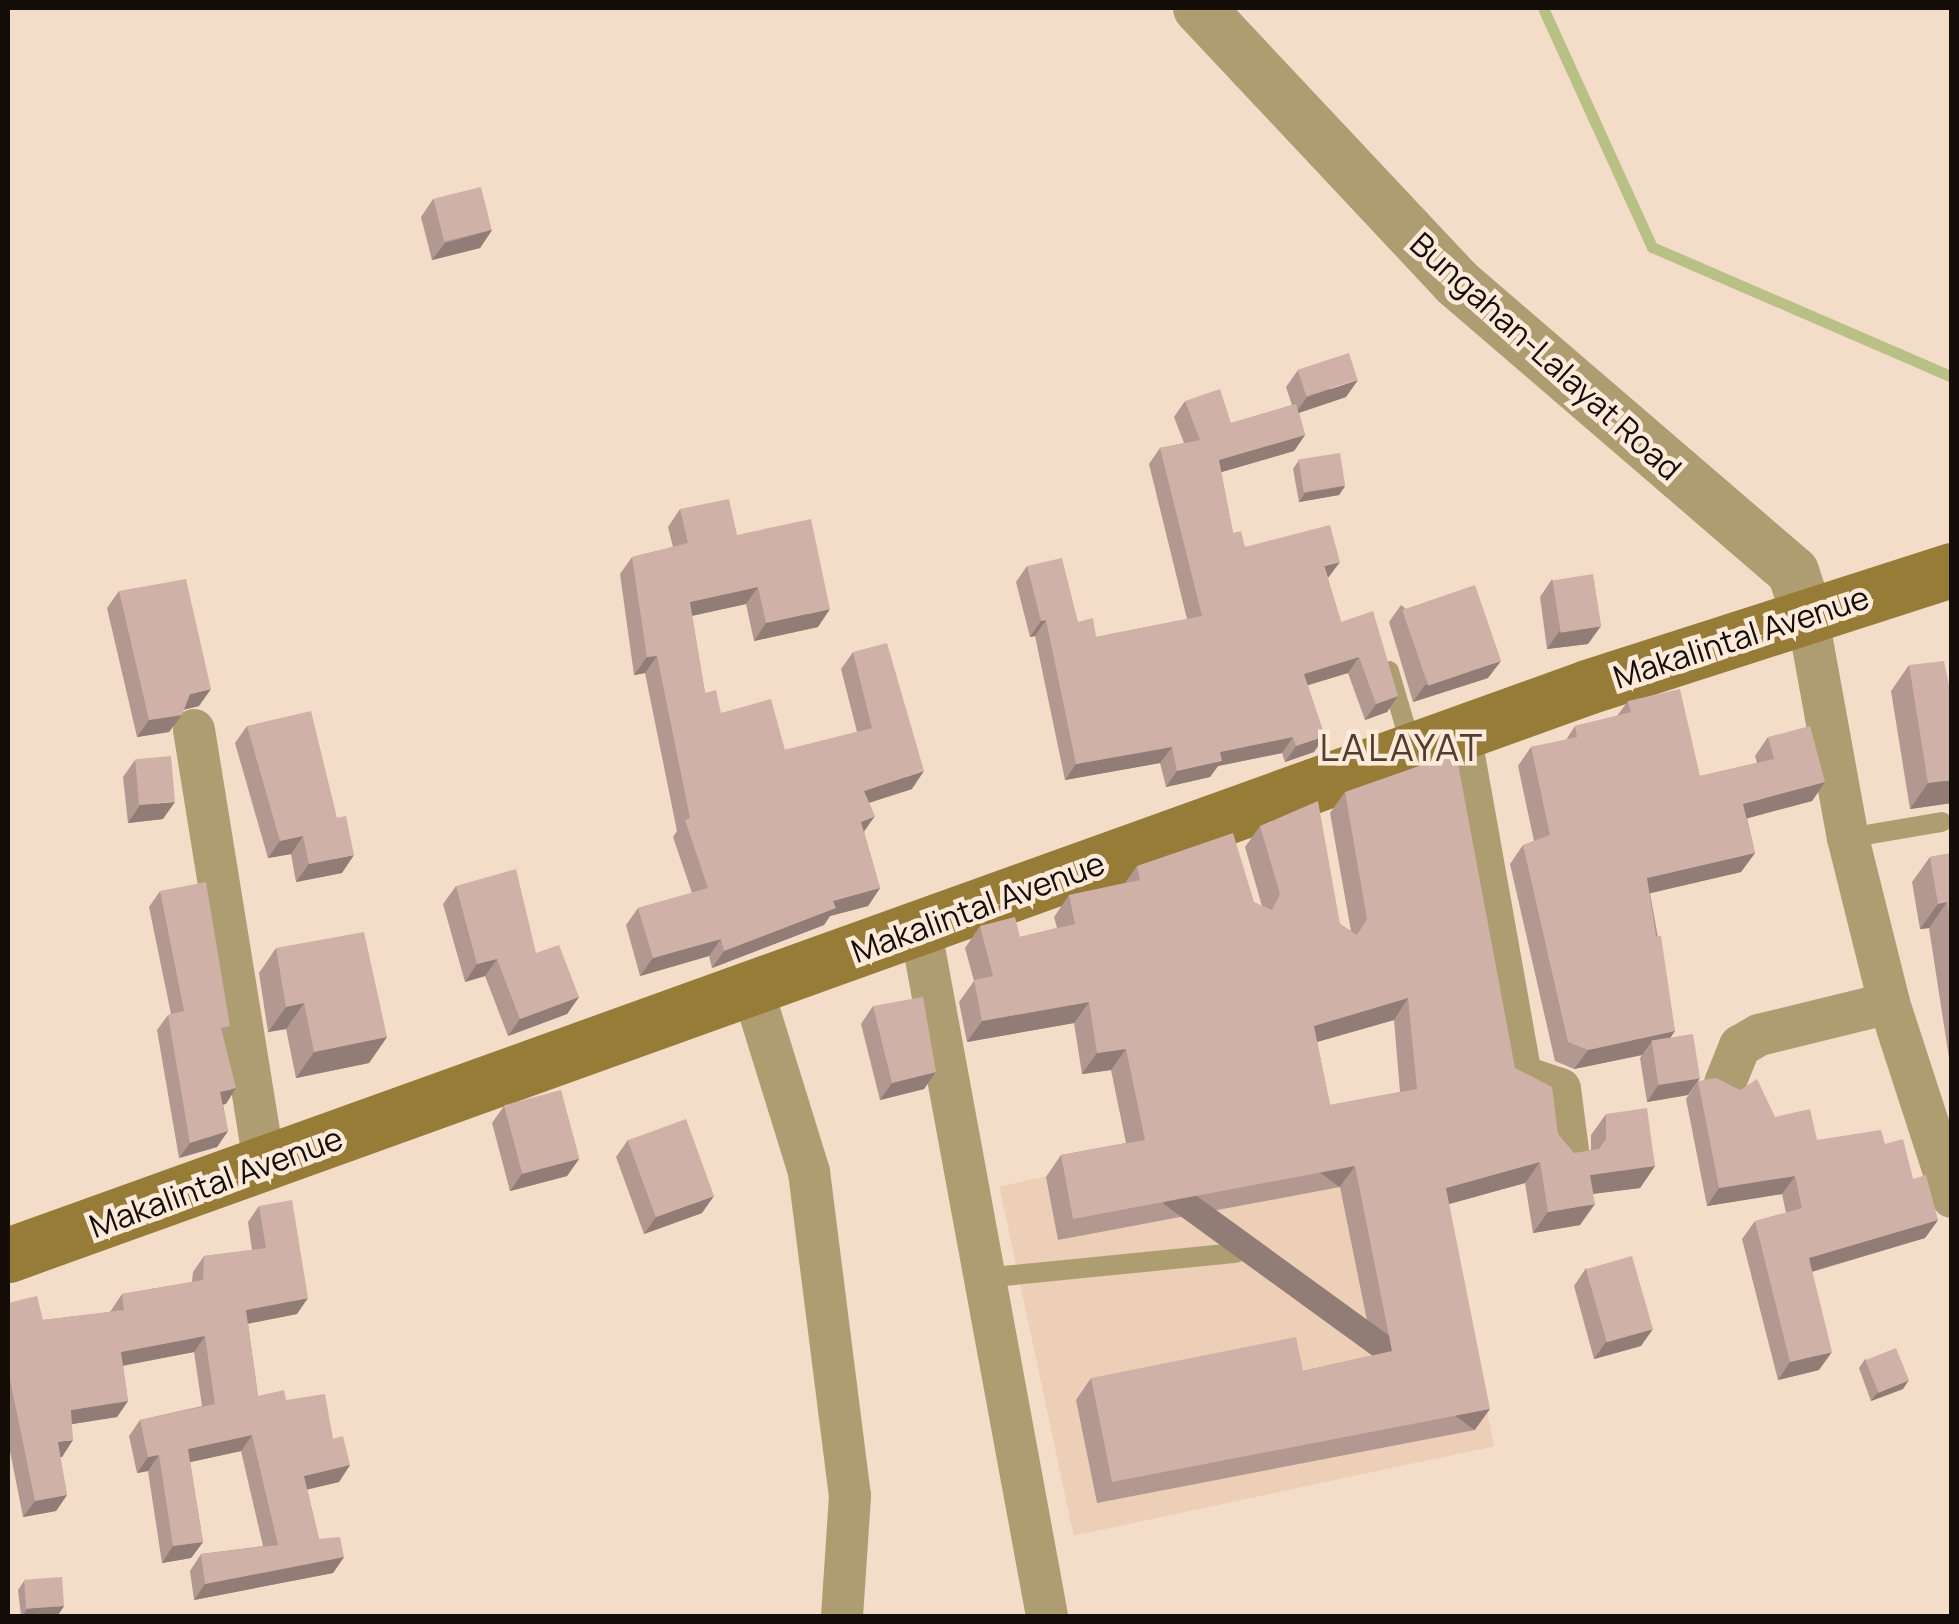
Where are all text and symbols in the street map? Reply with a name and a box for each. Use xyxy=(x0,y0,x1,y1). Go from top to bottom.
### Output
street label: Bungahan-Lalayat Road xyxy=(1403,224,1689,488)
street label: Makalintal Avenue xyxy=(1608,578,1874,696)
district label: LALAYAT xyxy=(1319,724,1485,770)
street label: Makalintal Avenue xyxy=(846,843,1110,971)
street label: Makalintal Avenue xyxy=(84,1118,348,1246)

